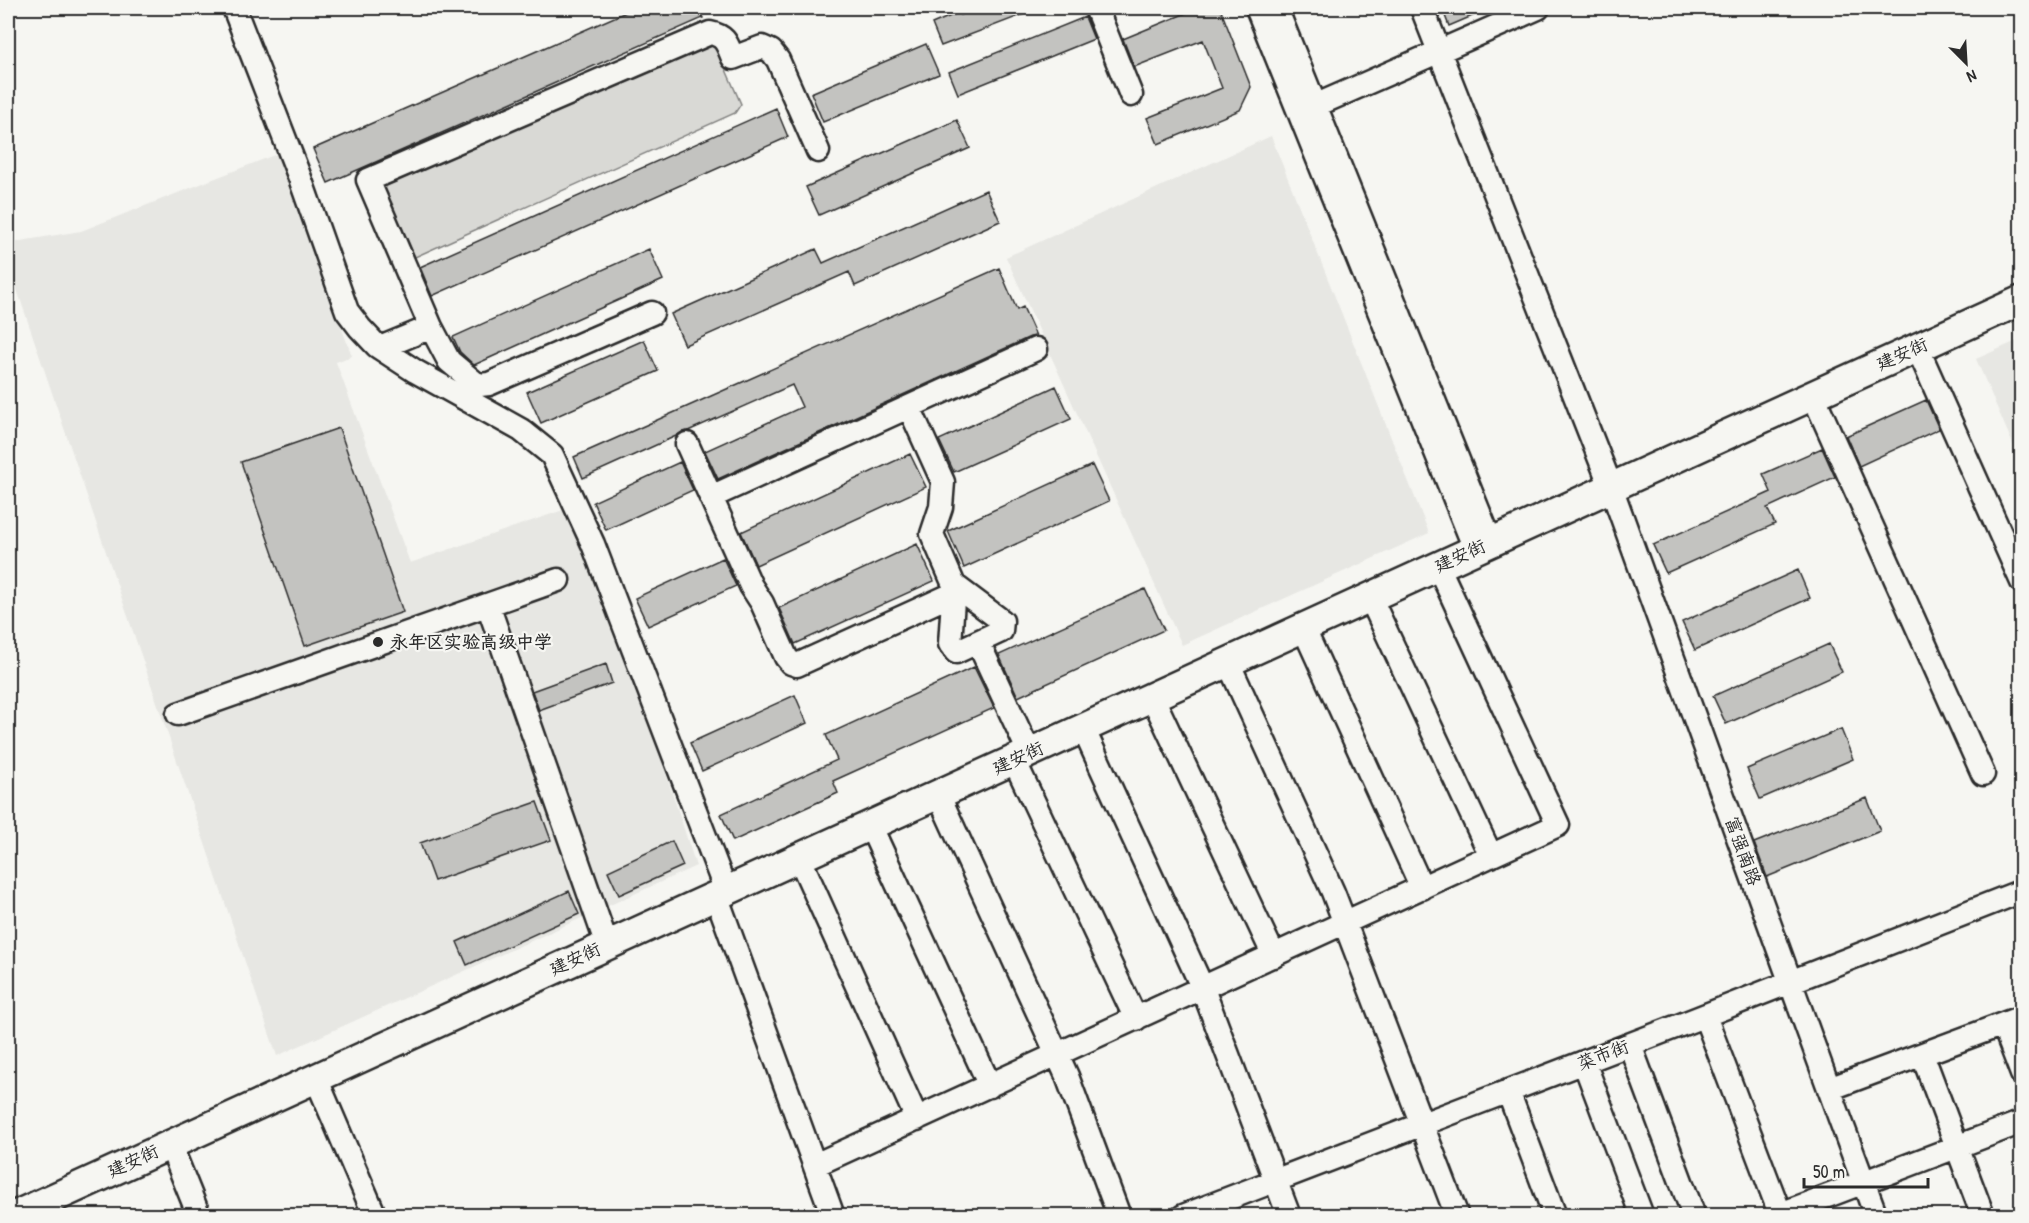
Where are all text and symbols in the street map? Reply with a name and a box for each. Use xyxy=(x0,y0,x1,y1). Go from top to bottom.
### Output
north arrow xyxy=(1936,33,1996,93)
text: N xyxy=(1963,65,1980,89)
street label: 建安街 xyxy=(1872,331,1932,376)
street label: 建安街 xyxy=(1430,533,1490,578)
place label: 永年区实验高级中学 xyxy=(390,629,552,654)
marker: 永年区实验高级中学 xyxy=(371,635,385,649)
street label: 建安街 xyxy=(988,735,1048,780)
street label: 富强南路 xyxy=(1719,813,1768,889)
street label: 建安街 xyxy=(545,936,605,981)
street label: 菜市街 xyxy=(1573,1033,1633,1076)
street label: 建安街 xyxy=(103,1138,163,1183)
scale bar xyxy=(1804,1151,1928,1189)
text: 50 m xyxy=(1813,1159,1845,1184)

